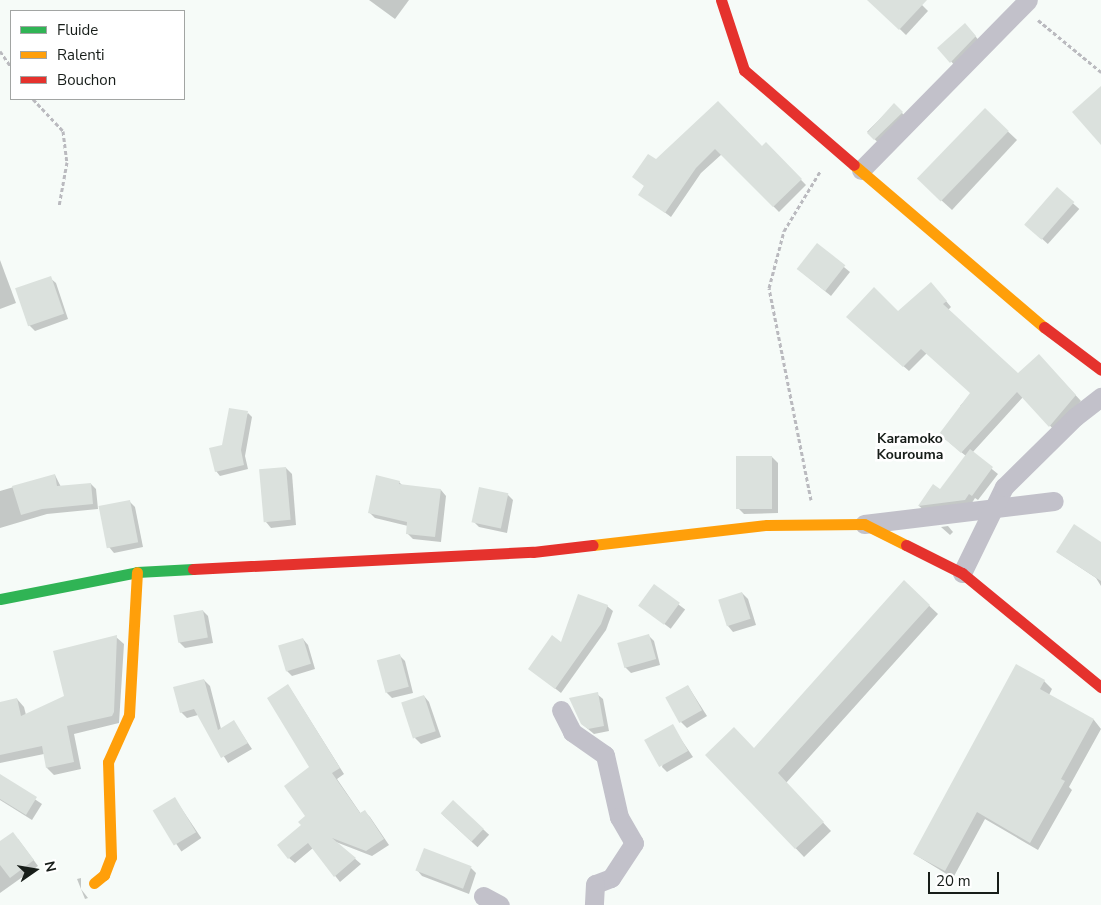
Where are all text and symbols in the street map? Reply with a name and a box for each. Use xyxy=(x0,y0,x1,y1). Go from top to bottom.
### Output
legend xyxy=(10,10,185,100)
text: Fluide xyxy=(57,20,98,40)
text: Ralenti xyxy=(57,45,105,65)
text: Bouchon xyxy=(57,70,116,90)
district label: Karamoko Kourouma xyxy=(877,431,943,464)
north arrow xyxy=(10,845,60,895)
text: N xyxy=(40,859,61,874)
scale bar xyxy=(931,862,1002,894)
text: 20 m xyxy=(936,871,971,891)

